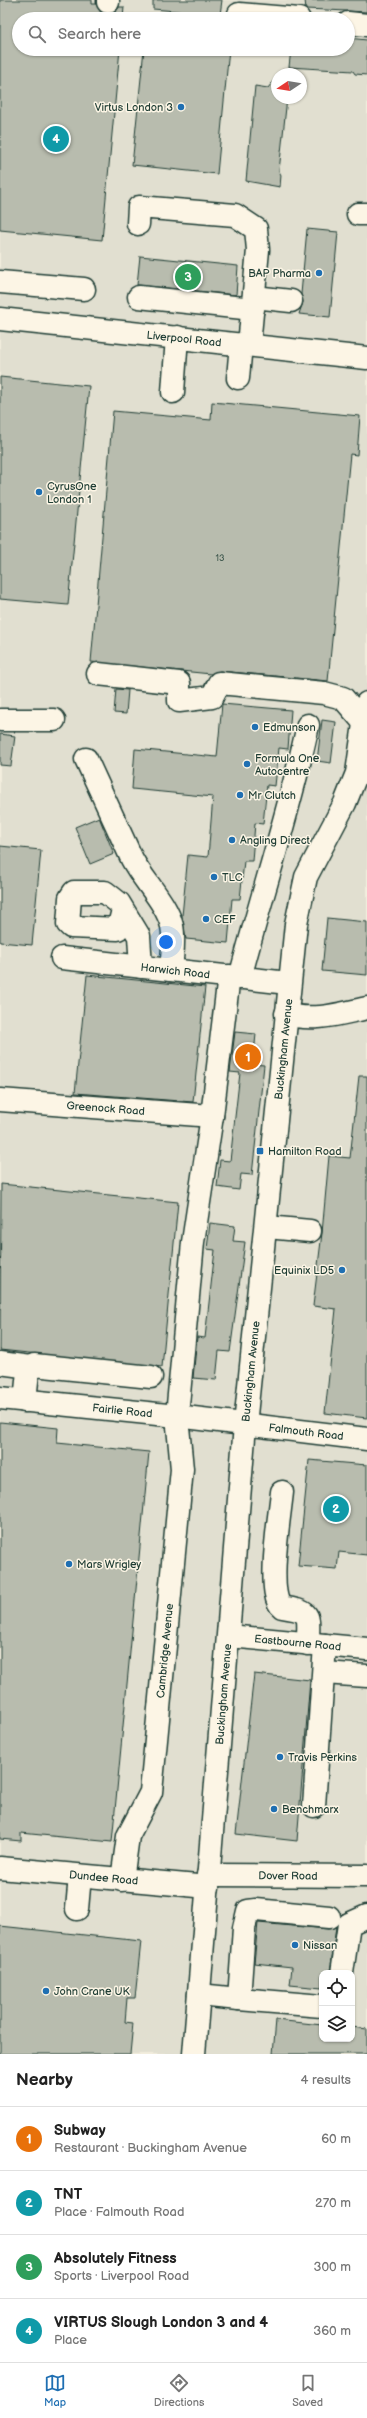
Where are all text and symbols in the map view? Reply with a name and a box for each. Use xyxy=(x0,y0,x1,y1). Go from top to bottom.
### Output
search box xyxy=(12,12,355,56)
icon: search xyxy=(26,23,48,45)
text: Search here xyxy=(58,25,141,44)
north arrow xyxy=(271,68,307,104)
place label: Virtus London 3 xyxy=(95,101,173,114)
marker: Virtus London 3 xyxy=(176,102,186,112)
pin: 4 xyxy=(43,124,69,154)
pin: 3 xyxy=(175,262,201,292)
place label: BAP Pharma xyxy=(248,267,311,280)
marker: BAP Pharma xyxy=(314,268,324,278)
street label: Liverpool Road xyxy=(146,329,222,349)
place label: CyrusOne London 1 xyxy=(47,480,97,506)
marker: CyrusOne London 1 xyxy=(34,487,44,497)
house number: 13 xyxy=(215,553,225,564)
place label: Edmunson xyxy=(263,721,316,734)
marker: Edmunson xyxy=(250,722,260,732)
place label: Formula One Autocentre xyxy=(255,752,320,778)
marker: Formula One Autocentre xyxy=(242,759,252,769)
place label: Mr Clutch xyxy=(248,789,296,802)
marker: Mr Clutch xyxy=(235,790,245,800)
place label: Angling Direct xyxy=(240,834,311,847)
marker: Angling Direct xyxy=(227,835,237,845)
place label: TLC xyxy=(222,871,243,884)
marker: TLC xyxy=(209,872,219,882)
place label: CEF xyxy=(214,913,236,926)
marker: CEF xyxy=(201,914,211,924)
your location xyxy=(156,932,176,952)
street label: Harwich Road xyxy=(140,961,211,981)
street label: Buckingham Avenue xyxy=(272,997,295,1100)
pin: 1 xyxy=(235,1042,261,1072)
street label: Greenock Road xyxy=(66,1099,145,1118)
place label: Hamilton Road xyxy=(268,1145,341,1158)
marker: Hamilton Road xyxy=(255,1146,265,1156)
place label: Equinix LD5 xyxy=(274,1264,334,1277)
marker: Equinix LD5 xyxy=(337,1265,347,1275)
street label: Buckingham Avenue xyxy=(239,1320,263,1423)
street label: Fairlie Road xyxy=(92,1401,153,1420)
street label: Falmouth Road xyxy=(268,1421,344,1443)
pin: 2 xyxy=(323,1494,349,1524)
place label: Mars Wrigley xyxy=(77,1558,141,1571)
marker: Mars Wrigley xyxy=(64,1559,74,1569)
street label: Cambridge Avenue xyxy=(154,1602,176,1699)
street label: Eastbourne Road xyxy=(254,1632,342,1654)
street label: Buckingham Avenue xyxy=(213,1643,234,1745)
place label: Travis Perkins xyxy=(288,1751,357,1764)
marker: Travis Perkins xyxy=(275,1752,285,1762)
place label: Benchmarx xyxy=(282,1803,339,1816)
marker: Benchmarx xyxy=(269,1804,279,1814)
street label: Dundee Road xyxy=(68,1868,139,1888)
street label: Dover Road xyxy=(258,1869,318,1883)
place label: Nissan xyxy=(303,1939,337,1952)
marker: Nissan xyxy=(290,1940,300,1950)
map controls xyxy=(319,1970,355,2042)
button: locate xyxy=(319,1970,355,2006)
place label: John Crane UK xyxy=(54,1985,131,1998)
marker: John Crane UK xyxy=(41,1986,51,1996)
button: layers xyxy=(319,2006,355,2042)
text: Nearby xyxy=(16,2070,73,2090)
text: 4 results xyxy=(301,2072,351,2088)
text: Subway xyxy=(54,2121,106,2140)
text: 1 xyxy=(26,2131,32,2147)
text: 60 m xyxy=(321,2131,351,2147)
text: Restaurant · Buckingham Avenue xyxy=(54,2140,247,2156)
text: TNT xyxy=(54,2185,82,2204)
text: 2 xyxy=(25,2195,33,2211)
text: 270 m xyxy=(315,2195,351,2211)
text: Place · Falmouth Road xyxy=(54,2204,184,2220)
text: Absolutely Fitness xyxy=(54,2249,177,2268)
text: 3 xyxy=(25,2259,33,2275)
text: 300 m xyxy=(313,2259,351,2275)
text: Sports · Liverpool Road xyxy=(54,2268,189,2284)
text: VIRTUS Slough London 3 and 4 xyxy=(54,2313,268,2332)
text: 4 xyxy=(25,2323,33,2339)
text: 360 m xyxy=(313,2323,351,2339)
text: Place xyxy=(54,2332,87,2348)
tab: Map xyxy=(44,2372,66,2409)
tab: Directions xyxy=(154,2372,204,2409)
tab: Saved xyxy=(292,2372,323,2409)

